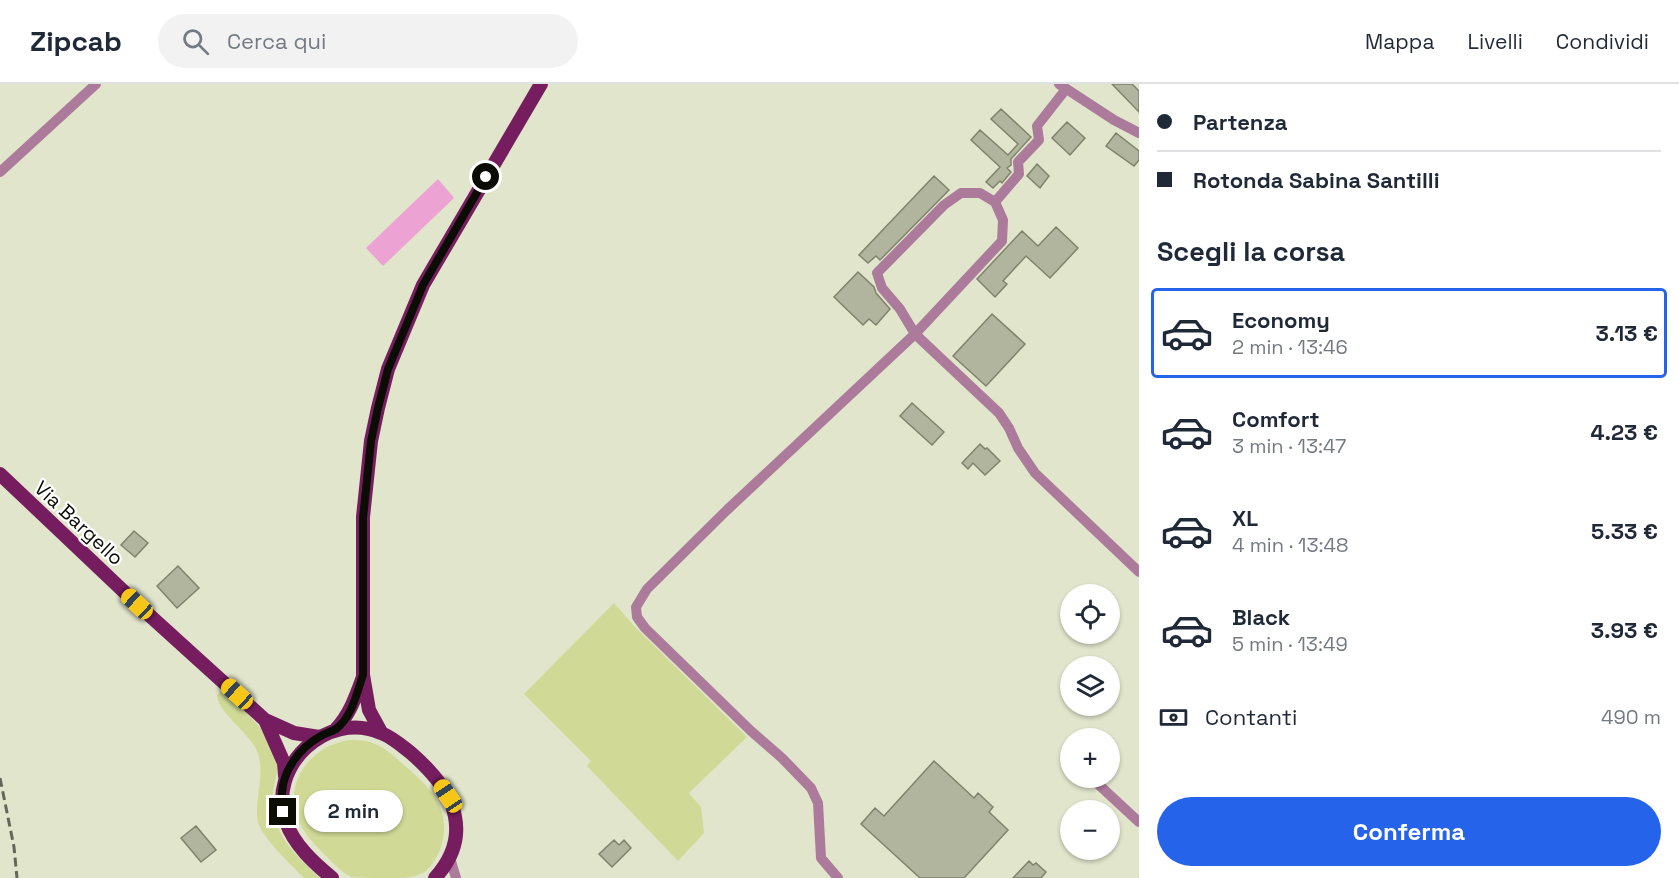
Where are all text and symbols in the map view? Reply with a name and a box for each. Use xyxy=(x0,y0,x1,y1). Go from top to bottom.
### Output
search box xyxy=(158,14,578,68)
text: Zipcab xyxy=(30,23,122,59)
icon: search xyxy=(179,25,212,58)
text: Cerca qui xyxy=(227,27,326,55)
text: Mappa xyxy=(1365,28,1434,55)
text: Livelli xyxy=(1467,28,1523,55)
text: Condividi xyxy=(1556,28,1649,55)
text: Partenza xyxy=(1193,108,1288,136)
route start xyxy=(472,163,499,190)
text: Rotonda Sabina Santilli xyxy=(1193,166,1440,194)
text: Scegli la corsa xyxy=(1157,234,1345,269)
icon: car xyxy=(1160,306,1214,360)
text: Economy xyxy=(1232,306,1330,334)
text: 3.13 € xyxy=(1595,319,1658,347)
text: 2 min · 13:46 xyxy=(1232,334,1348,360)
icon: car xyxy=(1160,405,1214,459)
text: Comfort xyxy=(1232,405,1320,433)
text: 4.23 € xyxy=(1591,418,1658,446)
text: 3 min · 13:47 xyxy=(1232,433,1346,459)
street label: Via Bargello xyxy=(29,475,129,571)
icon: car xyxy=(1160,504,1214,558)
text: XL xyxy=(1232,504,1258,532)
text: 5.33 € xyxy=(1591,517,1658,545)
text: 4 min · 13:48 xyxy=(1232,532,1348,558)
map controls xyxy=(1060,584,1120,860)
button: locate xyxy=(1060,584,1120,644)
car xyxy=(118,585,156,623)
icon: car xyxy=(1160,603,1214,657)
text: Black xyxy=(1232,603,1290,631)
text: 3.93 € xyxy=(1591,616,1658,644)
text: 5 min · 13:49 xyxy=(1232,631,1348,657)
button: layers xyxy=(1060,656,1120,716)
car xyxy=(218,675,256,713)
icon: cash xyxy=(1157,701,1190,734)
text: Contanti xyxy=(1205,703,1297,731)
text: 490 m xyxy=(1601,704,1661,730)
button: + xyxy=(1060,728,1120,788)
car xyxy=(430,776,466,816)
callout: 2 min xyxy=(304,791,403,833)
button: Conferma xyxy=(1157,797,1661,866)
route end xyxy=(269,798,296,825)
text: 2 min xyxy=(328,798,379,824)
button: − xyxy=(1060,800,1120,860)

